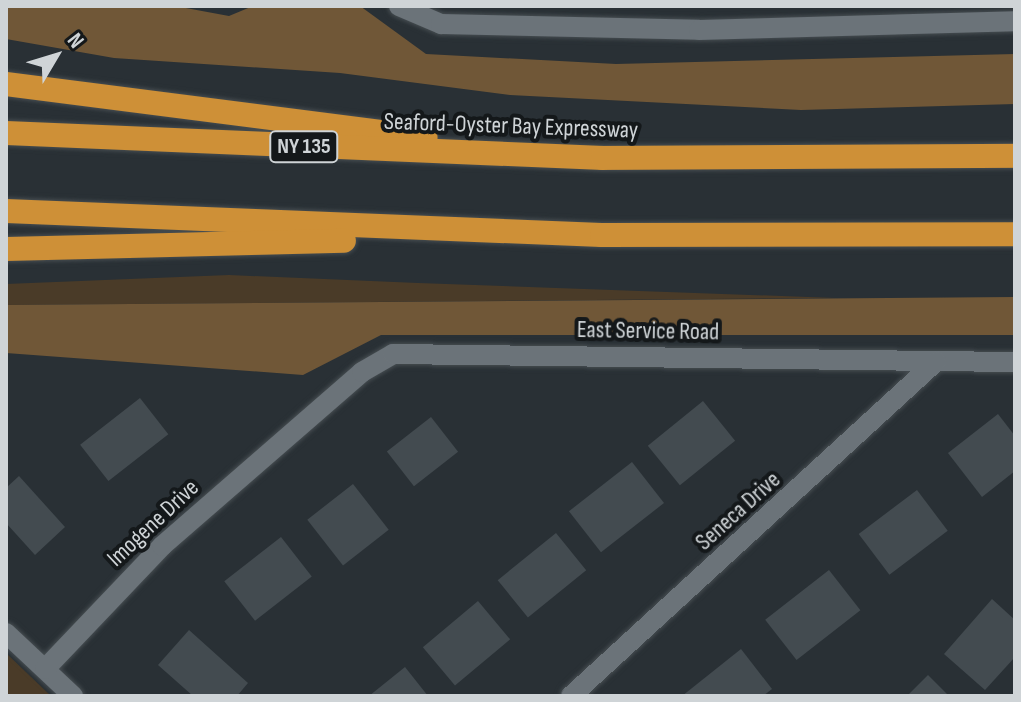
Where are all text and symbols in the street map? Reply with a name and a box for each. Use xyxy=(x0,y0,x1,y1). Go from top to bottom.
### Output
north arrow xyxy=(16,16,96,96)
text: N xyxy=(61,28,90,54)
street label: Seaford-Oyster Bay Expressway xyxy=(383,107,639,145)
road number: NY 135 xyxy=(268,129,340,165)
street label: East Service Road xyxy=(577,315,719,347)
street label: Seneca Drive xyxy=(690,465,786,557)
street label: Imogene Drive xyxy=(101,473,205,573)

